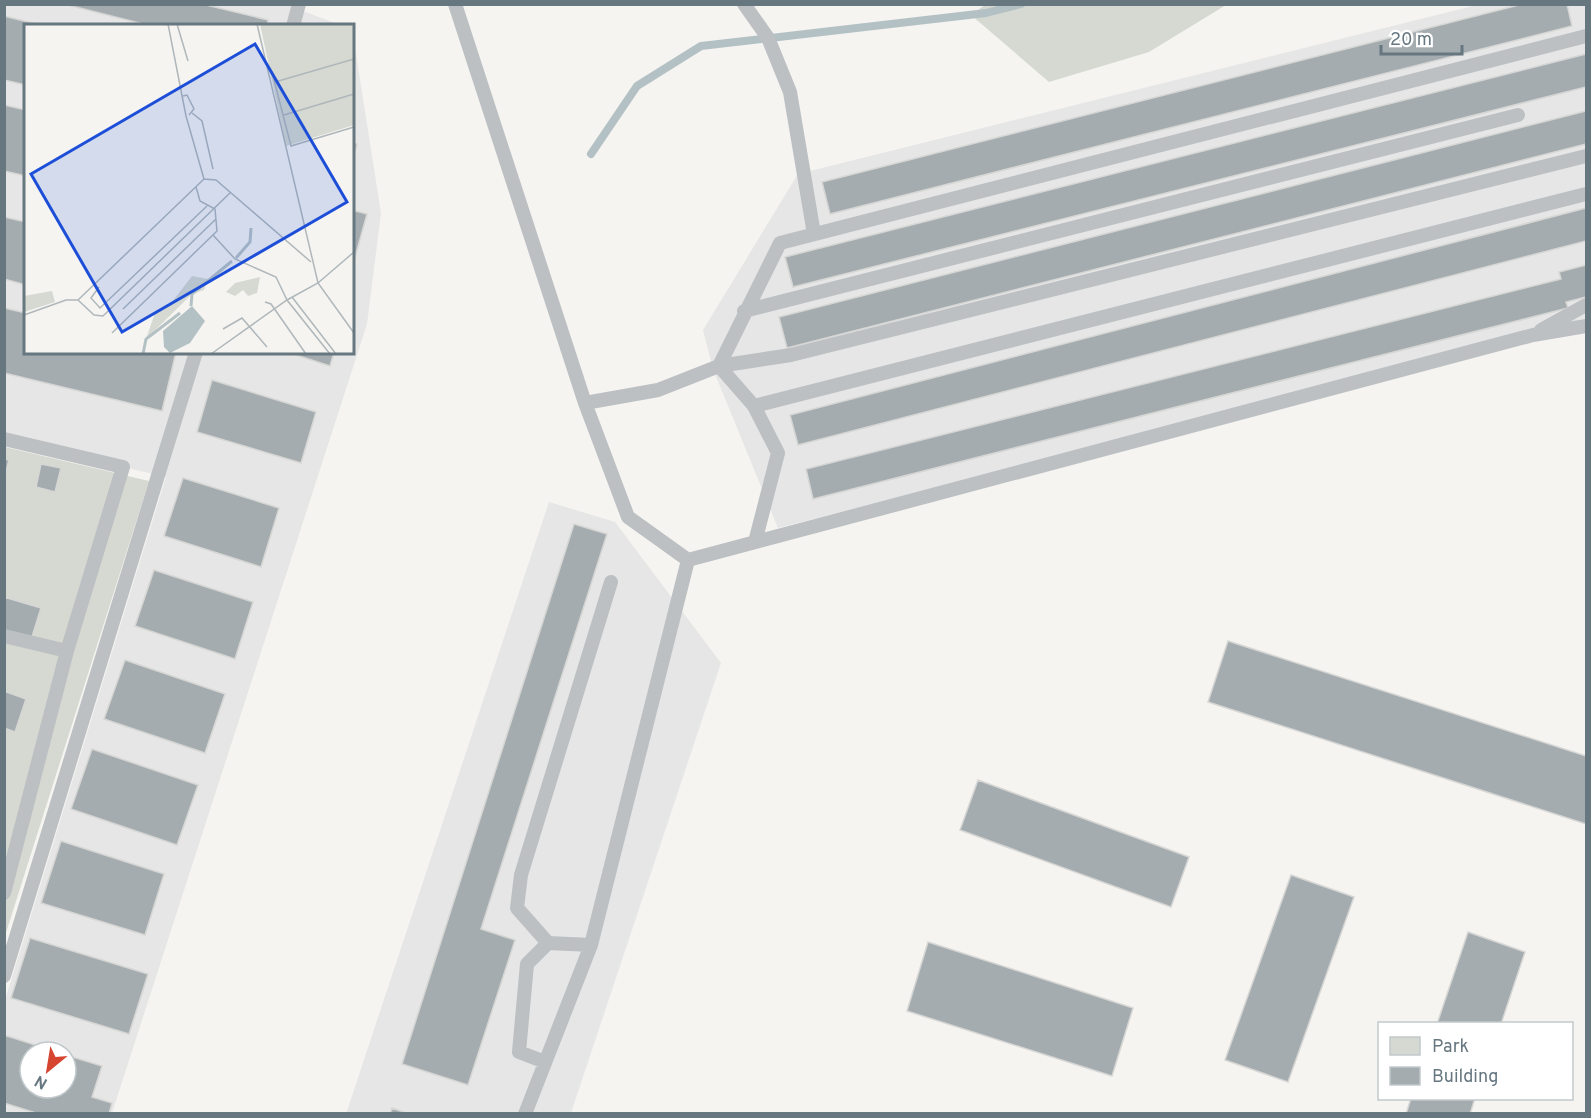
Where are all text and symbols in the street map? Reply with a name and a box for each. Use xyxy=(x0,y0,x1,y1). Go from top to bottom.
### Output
scale bar xyxy=(1381,18,1462,56)
inset map xyxy=(24,24,354,354)
text: 20 m xyxy=(1390,29,1432,52)
legend xyxy=(1378,1022,1573,1100)
text: Park xyxy=(1432,1036,1469,1059)
north arrow xyxy=(18,1040,78,1100)
text: Building xyxy=(1432,1066,1498,1089)
text: N xyxy=(32,1070,51,1093)

